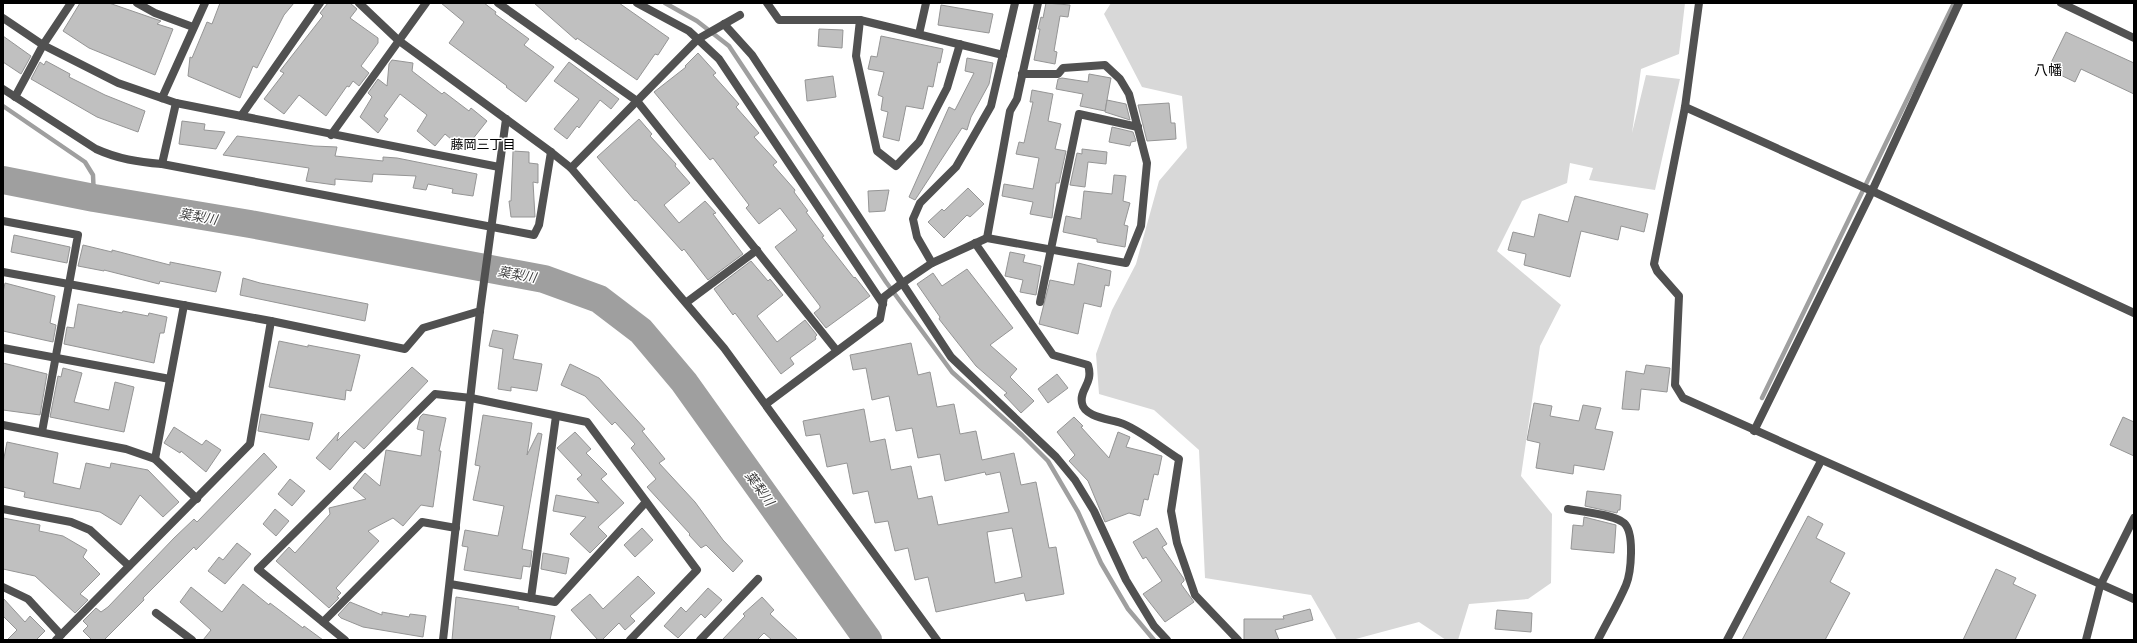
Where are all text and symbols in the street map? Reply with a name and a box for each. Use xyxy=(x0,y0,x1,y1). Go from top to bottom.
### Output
district label: 八幡 xyxy=(2034,61,2062,78)
district label: 藤岡三丁目 xyxy=(450,136,516,152)
water label: 葉梨川 xyxy=(177,205,221,228)
water label: 葉梨川 xyxy=(496,263,540,286)
water label: 葉梨川 xyxy=(742,468,779,510)

